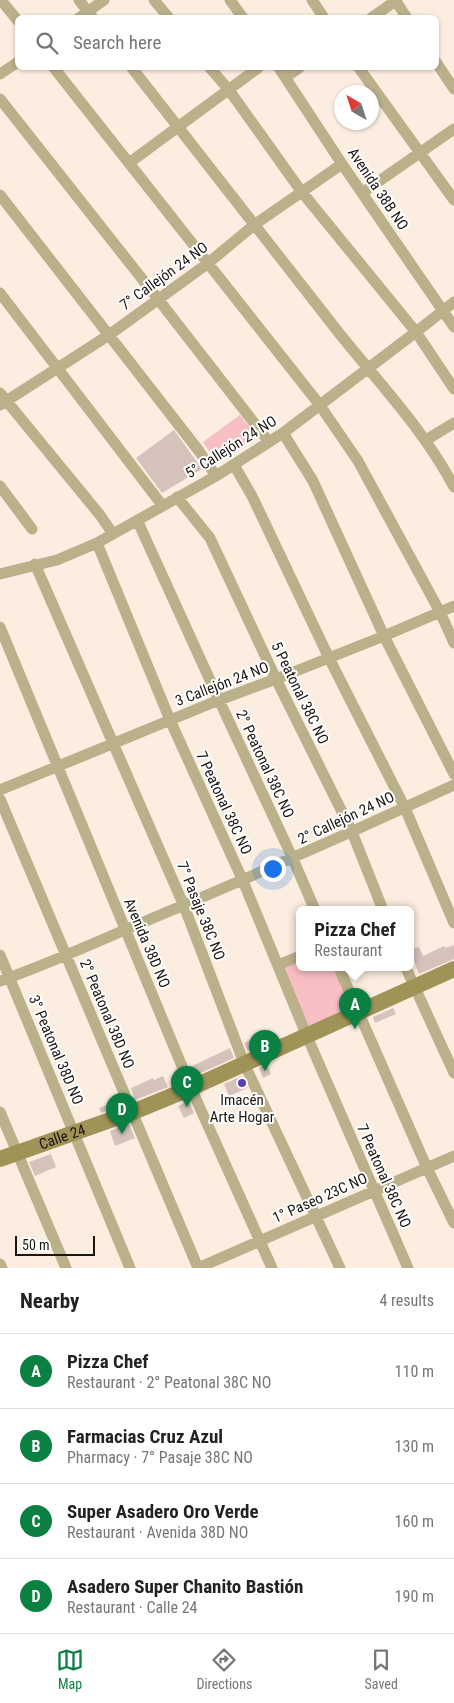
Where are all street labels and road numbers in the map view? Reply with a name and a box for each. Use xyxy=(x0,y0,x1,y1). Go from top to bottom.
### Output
street label: Avenida 38B NO xyxy=(344,145,412,233)
street label: 7° Callejón 24 NO xyxy=(117,238,211,314)
street label: 5° Callejón 24 NO xyxy=(182,412,280,482)
street label: 5 Peatonal 38C NO xyxy=(267,639,333,747)
street label: 3 Callejón 24 NO xyxy=(173,658,271,710)
street label: 2° Peatonal 38C NO xyxy=(232,707,298,821)
street label: 7 Peatonal 38C NO xyxy=(192,749,256,857)
street label: 2° Callejón 24 NO xyxy=(295,788,397,848)
street label: 7° Pasaje 38C NO xyxy=(173,859,229,963)
street label: Avenida 38D NO xyxy=(120,896,174,990)
street label: 2° Peatonal 38D NO xyxy=(76,957,138,1071)
street label: 3° Peatonal 38D NO xyxy=(25,993,87,1107)
street label: Calle 24 xyxy=(37,1121,88,1153)
street label: 7 Peatonal 38C NO xyxy=(353,1121,415,1231)
street label: 1° Paseo 23C NO xyxy=(270,1169,370,1227)

